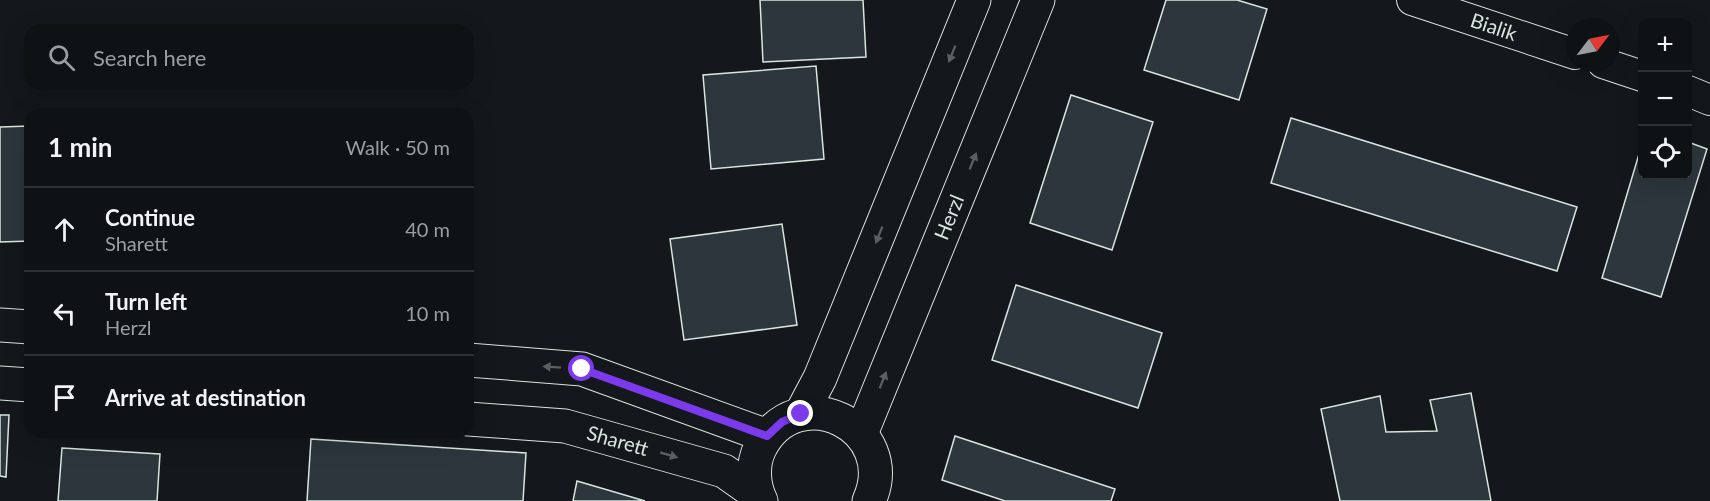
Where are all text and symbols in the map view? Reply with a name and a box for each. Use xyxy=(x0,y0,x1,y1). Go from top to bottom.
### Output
street label: Bialik xyxy=(1468,7,1521,45)
north arrow xyxy=(1566,18,1620,72)
map controls xyxy=(1638,18,1692,180)
button: + xyxy=(1638,18,1692,72)
search box xyxy=(24,24,474,90)
icon: search xyxy=(45,41,78,74)
text: Search here xyxy=(93,44,206,71)
one-way arrow xyxy=(947,45,956,63)
button: − xyxy=(1638,72,1692,126)
button: locate xyxy=(1638,126,1692,180)
text: 1 min xyxy=(48,131,112,163)
text: Walk · 50 m xyxy=(345,135,450,159)
one-way arrow xyxy=(968,151,978,169)
street label: Herzl xyxy=(929,191,968,243)
text: Continue xyxy=(105,204,195,231)
icon: ahead xyxy=(48,213,81,246)
text: 40 m xyxy=(405,217,450,241)
one-way arrow xyxy=(874,226,884,244)
text: Sharett xyxy=(105,231,168,255)
text: Turn left xyxy=(105,288,187,315)
icon: left xyxy=(48,297,81,330)
text: 10 m xyxy=(405,301,450,325)
text: Herzl xyxy=(105,315,152,339)
route start xyxy=(568,355,594,381)
one-way arrow xyxy=(543,362,562,371)
one-way arrow xyxy=(879,371,888,389)
icon: arrive xyxy=(48,381,81,414)
text: Arrive at destination xyxy=(105,384,306,411)
route end xyxy=(787,400,813,426)
street label: Sharett xyxy=(584,420,652,460)
one-way arrow xyxy=(660,451,678,461)

